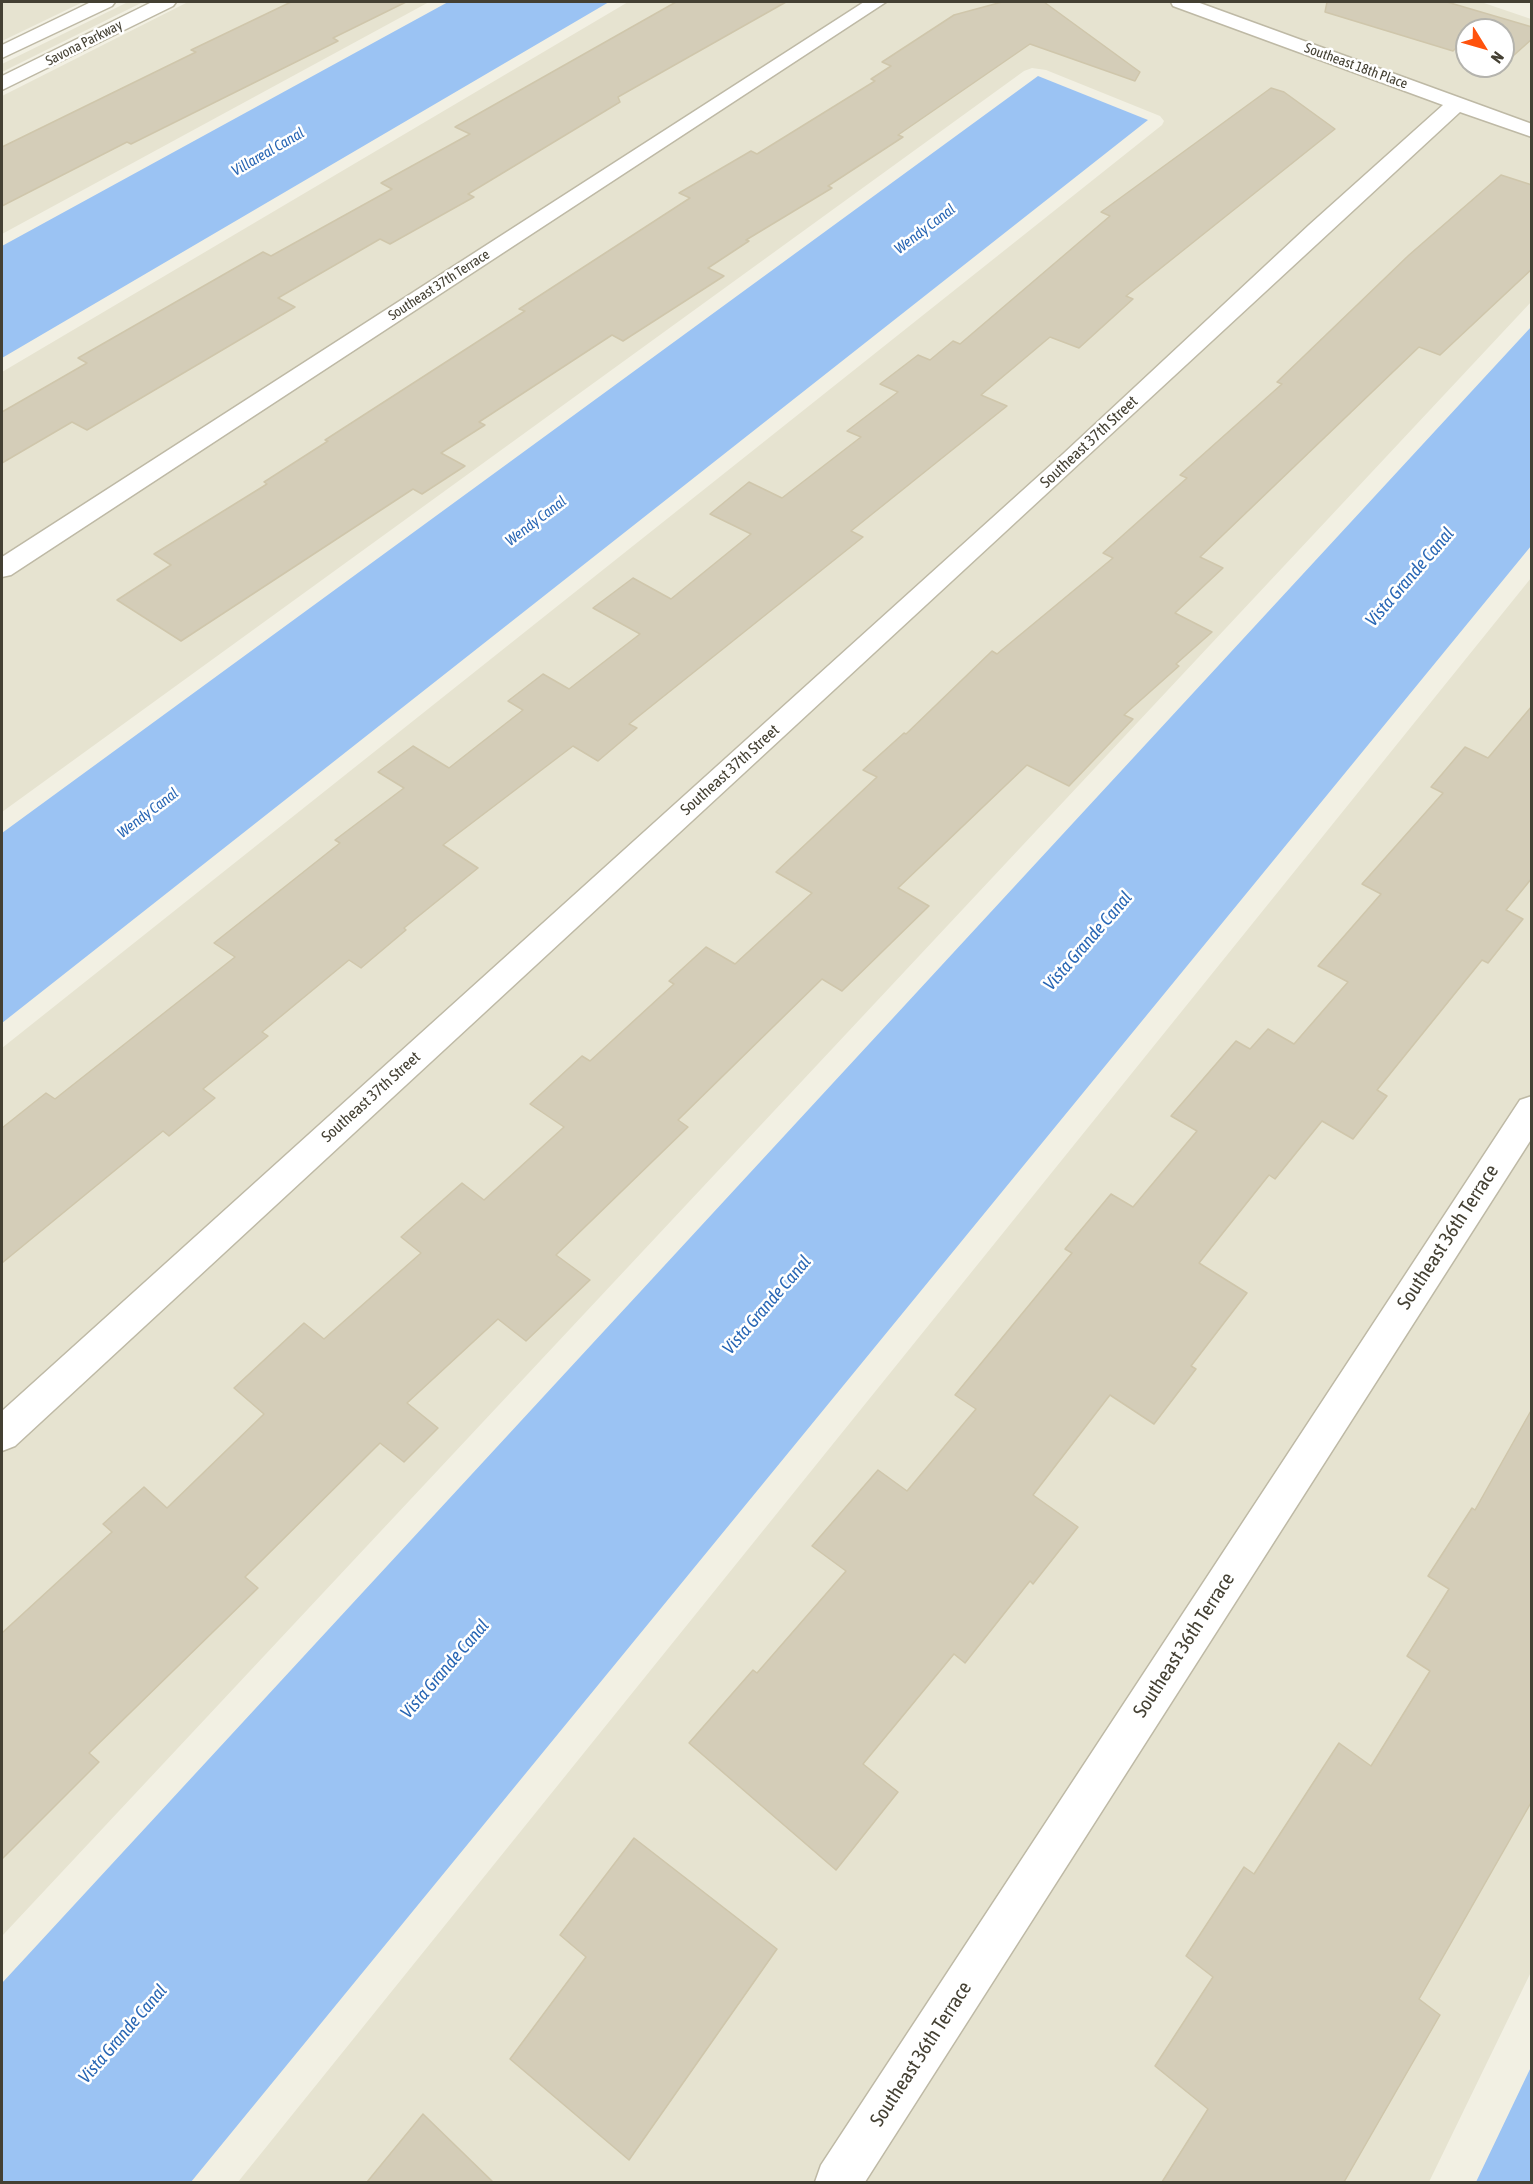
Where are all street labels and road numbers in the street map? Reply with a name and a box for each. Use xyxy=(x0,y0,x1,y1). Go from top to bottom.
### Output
street label: Savona Parkway xyxy=(43,17,125,69)
street label: Southeast 18th Place xyxy=(1302,40,1410,92)
street label: Southeast 37th Terrace xyxy=(385,246,493,324)
street label: Southeast 37th Street xyxy=(1036,392,1142,492)
street label: Southeast 37th Street xyxy=(677,721,783,819)
street label: Southeast 37th Street xyxy=(318,1048,424,1146)
street label: Southeast 36th Terrace xyxy=(1392,1160,1504,1314)
street label: Southeast 36th Terrace xyxy=(1128,1568,1240,1722)
street label: Southeast 36th Terrace xyxy=(865,1977,977,2131)

